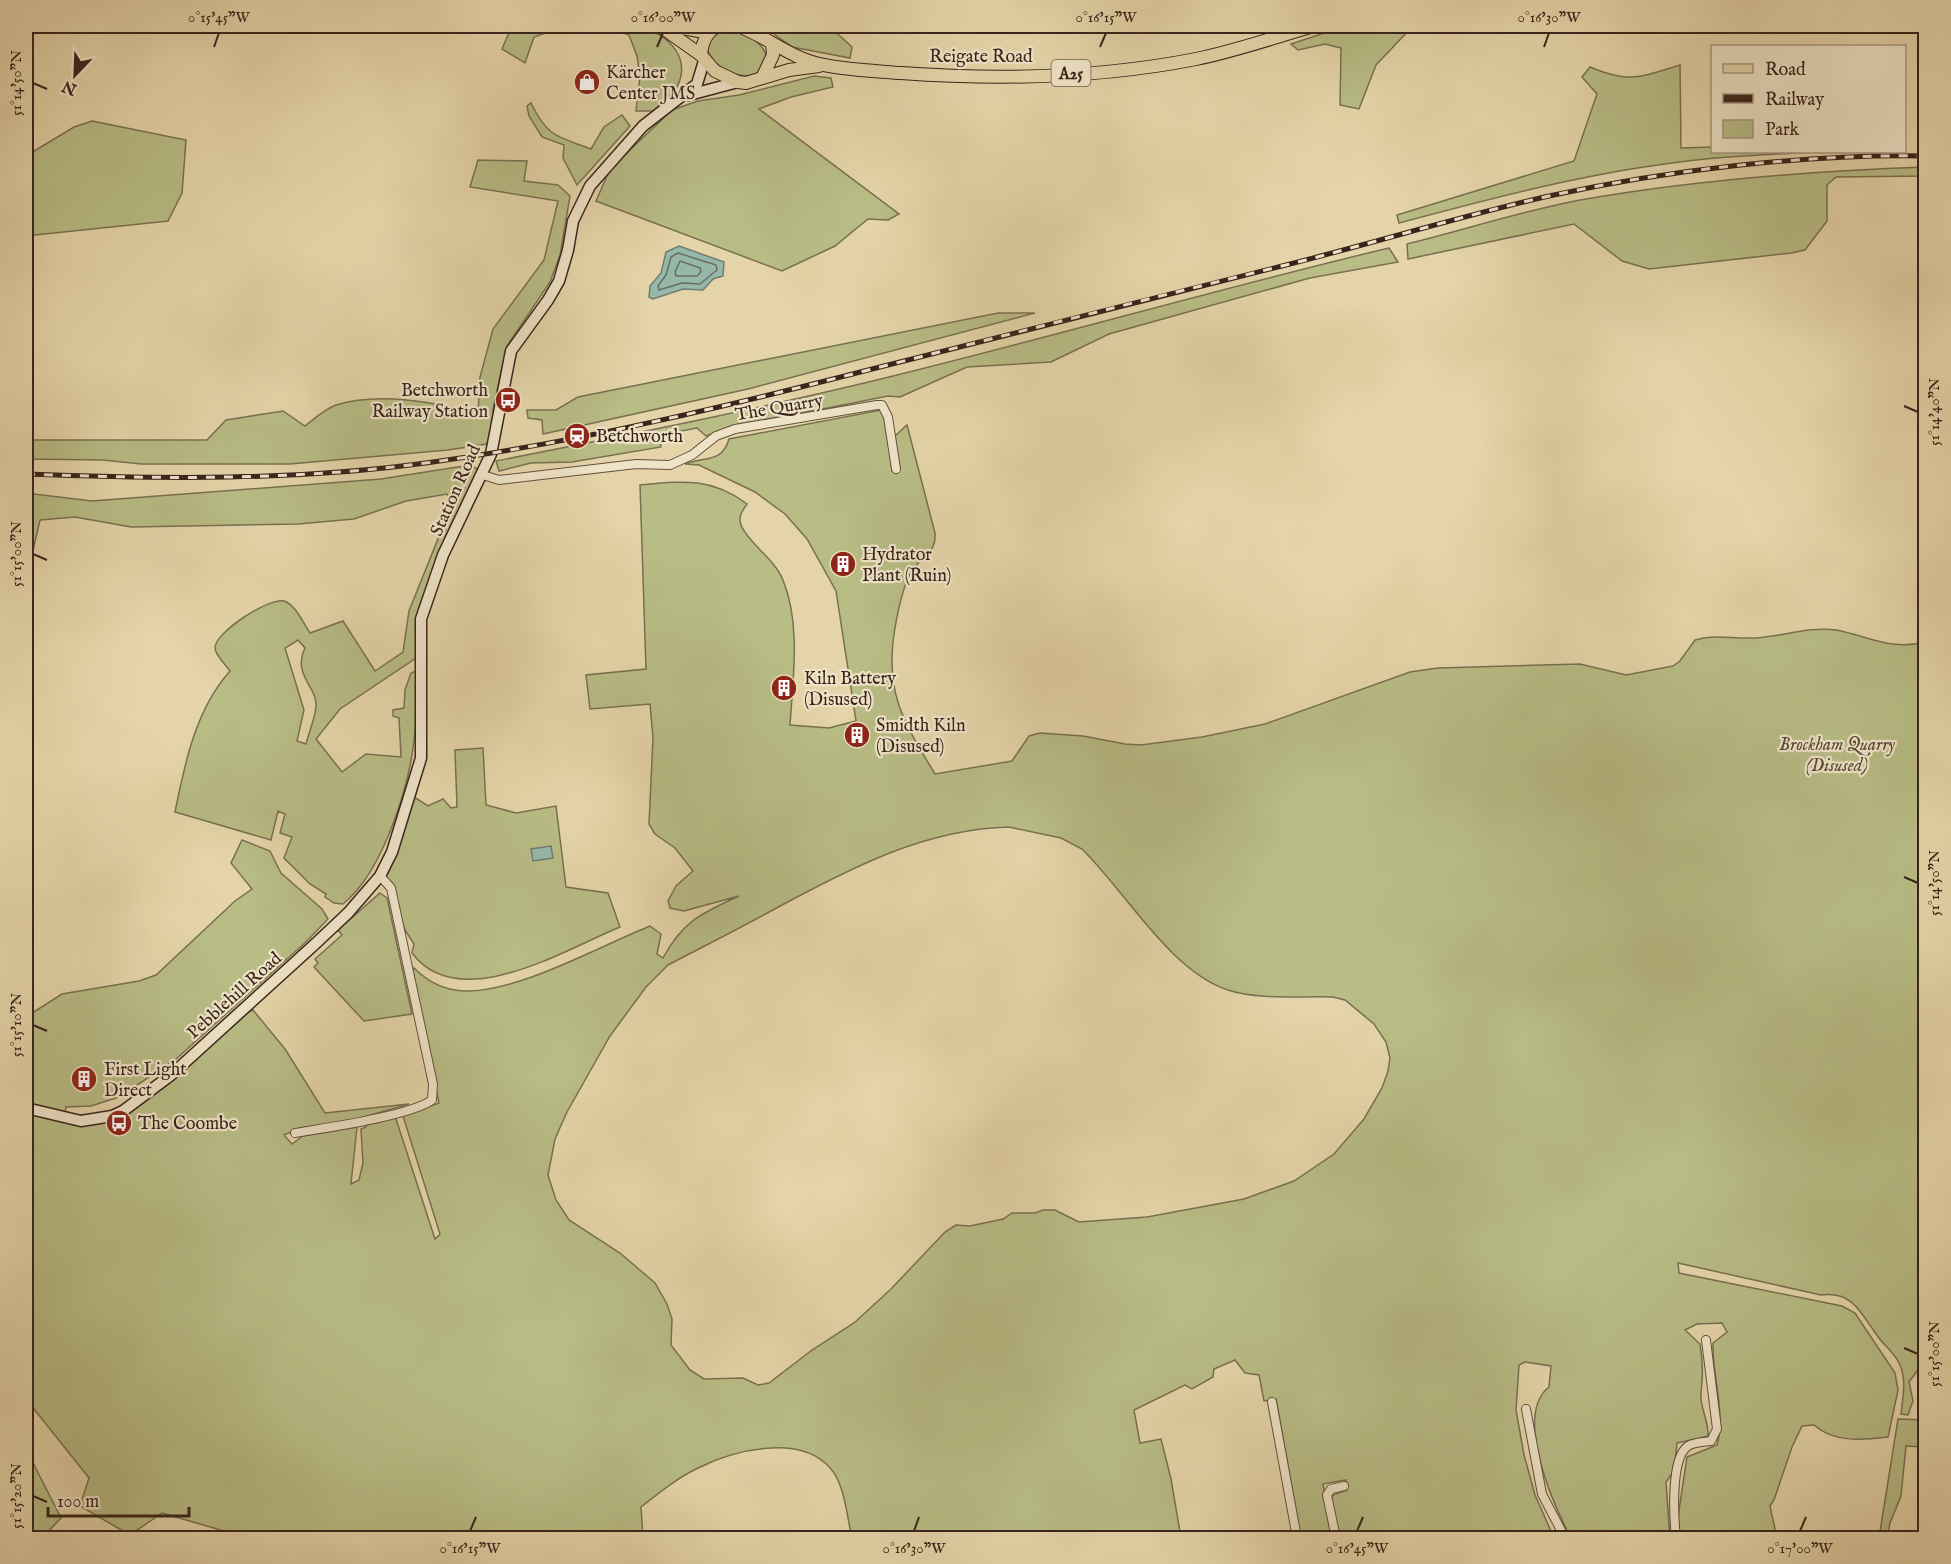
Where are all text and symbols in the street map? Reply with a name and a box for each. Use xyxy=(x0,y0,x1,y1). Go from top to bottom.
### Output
text: 0°15'45"W xyxy=(188,8,251,27)
text: 0°16'00"W xyxy=(631,8,696,27)
text: 0°16'15"W xyxy=(1076,8,1137,27)
text: 0°16'30"W xyxy=(1518,8,1581,27)
north arrow xyxy=(45,45,105,105)
legend xyxy=(1711,45,1906,153)
street label: Reigate Road xyxy=(929,46,1033,69)
text: 51°14'50"N xyxy=(7,50,26,116)
text: Road xyxy=(1765,59,1806,82)
road number: A25 xyxy=(1052,60,1090,86)
place label: Kärcher Center JMS xyxy=(606,62,695,106)
shop icon: Kärcher Center JMS xyxy=(572,67,602,97)
text: N xyxy=(59,75,81,99)
text: Railway xyxy=(1765,89,1824,112)
text: Park xyxy=(1765,119,1800,142)
text: 51°14'40"N xyxy=(1925,378,1944,446)
place label: Betchworth Railway Station xyxy=(372,380,488,424)
bus stop icon: Betchworth Railway Station xyxy=(493,385,523,415)
street label: The Quarry xyxy=(734,389,825,428)
station icon: Betchworth xyxy=(562,421,592,451)
place label: Betchworth xyxy=(596,426,684,449)
street label: Station Road xyxy=(426,441,487,540)
text: 51°15'00"N xyxy=(7,521,26,587)
place label: Hydrator Plant (Ruin) xyxy=(862,544,951,588)
building icon: Hydrator Plant (Ruin) xyxy=(828,549,858,579)
place label: Kiln Battery (Disused) xyxy=(804,668,896,712)
building icon: Kiln Battery (Disused) xyxy=(769,673,799,703)
place label: Smidth Kiln (Disused) xyxy=(876,715,966,759)
building icon: Smidth Kiln (Disused) xyxy=(842,720,872,750)
park label: Brockham Quarry (Disused) xyxy=(1779,734,1895,778)
text: 51°14'50"N xyxy=(1925,850,1944,916)
street label: Pebblehill Road xyxy=(183,947,287,1045)
text: 51°15'10"N xyxy=(7,993,26,1057)
place label: First Light Direct xyxy=(104,1059,186,1103)
building icon: First Light Direct xyxy=(69,1064,99,1094)
bus stop icon: The Coombe xyxy=(104,1108,134,1138)
place label: The Coombe xyxy=(138,1113,237,1136)
text: 51°15'00"N xyxy=(1925,1321,1944,1387)
text: 51°15'20"N xyxy=(7,1463,26,1529)
scale bar xyxy=(48,1480,189,1518)
text: 100 m xyxy=(57,1491,99,1514)
text: 0°16'15"W xyxy=(440,1539,501,1558)
text: 0°16'30"W xyxy=(883,1539,946,1558)
text: 0°16'45"W xyxy=(1326,1539,1389,1558)
text: 0°17'00"W xyxy=(1767,1539,1833,1558)

